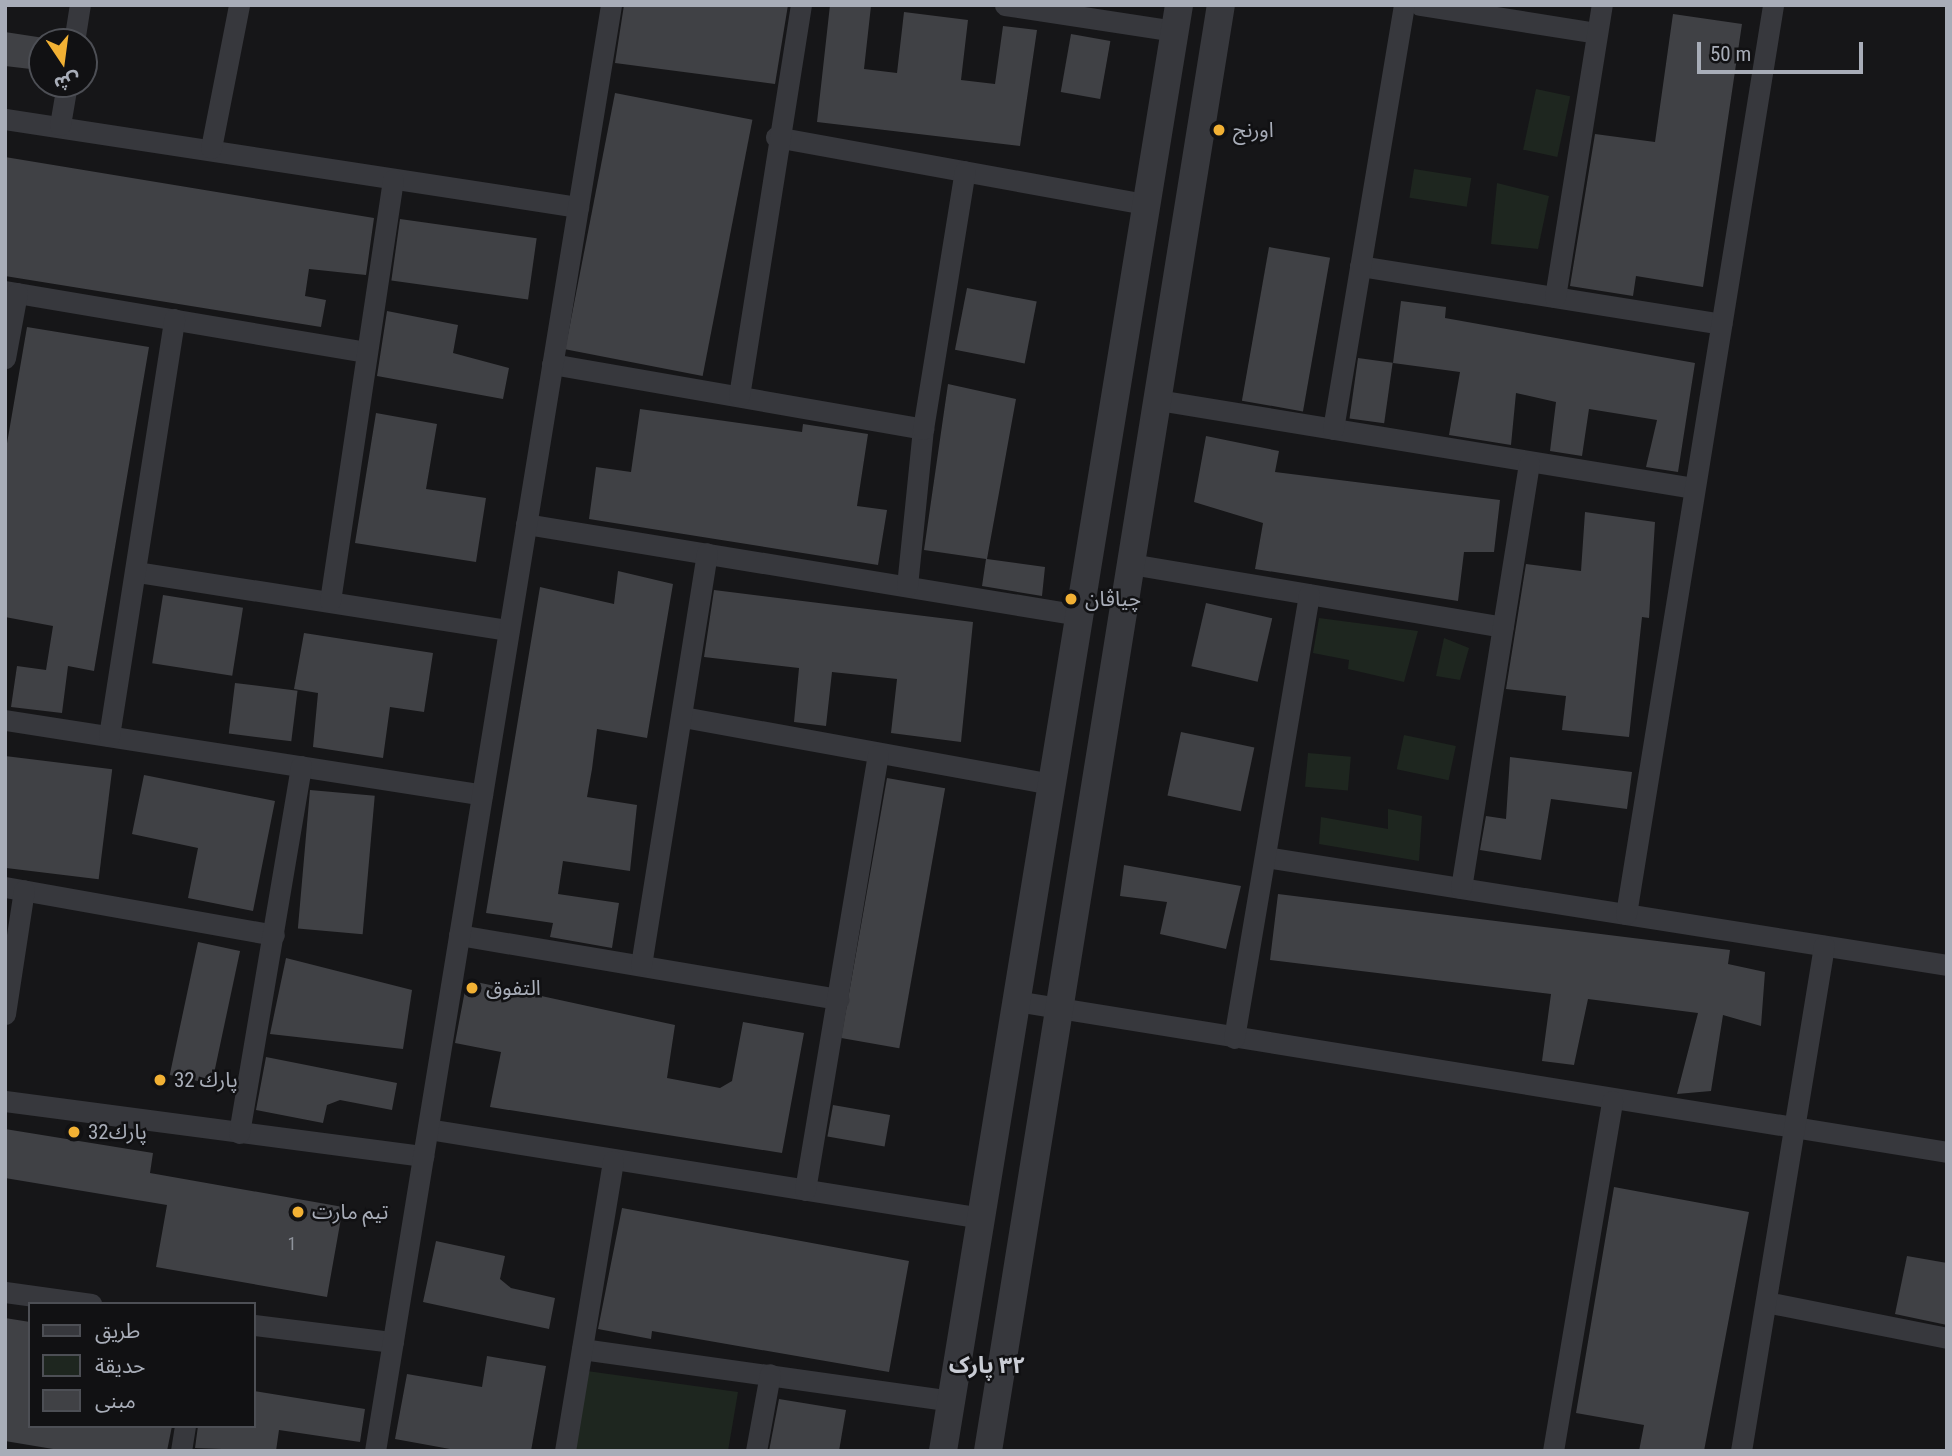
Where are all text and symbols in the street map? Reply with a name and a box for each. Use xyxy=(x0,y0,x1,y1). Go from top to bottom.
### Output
north arrow xyxy=(28,28,98,98)
scale bar xyxy=(1700,28,1866,72)
text: 50 m xyxy=(1710,42,1751,66)
text: ش xyxy=(52,68,83,96)
place label: اورنج xyxy=(1233,117,1274,143)
marker: اورنج xyxy=(1211,122,1227,138)
place label: چياڤان xyxy=(1085,586,1141,612)
marker: چياڤان xyxy=(1063,591,1079,607)
place label: التفوق xyxy=(486,975,541,1001)
marker: التفوق xyxy=(464,980,480,996)
place label: 32 پارك xyxy=(174,1067,238,1093)
marker: 32 پارك xyxy=(152,1072,168,1088)
place label: 32پارك xyxy=(88,1119,147,1145)
marker: 32پارك xyxy=(66,1124,82,1140)
place label: تيم مارت xyxy=(312,1199,388,1225)
marker: تيم مارت xyxy=(290,1204,306,1220)
house number: 1 xyxy=(288,1233,296,1255)
legend xyxy=(28,1302,256,1428)
text: طريق xyxy=(95,1319,140,1343)
district label: ٣٢ پارک xyxy=(949,1352,1025,1380)
text: حديقة xyxy=(95,1354,145,1378)
text: مبنى xyxy=(95,1389,136,1413)

